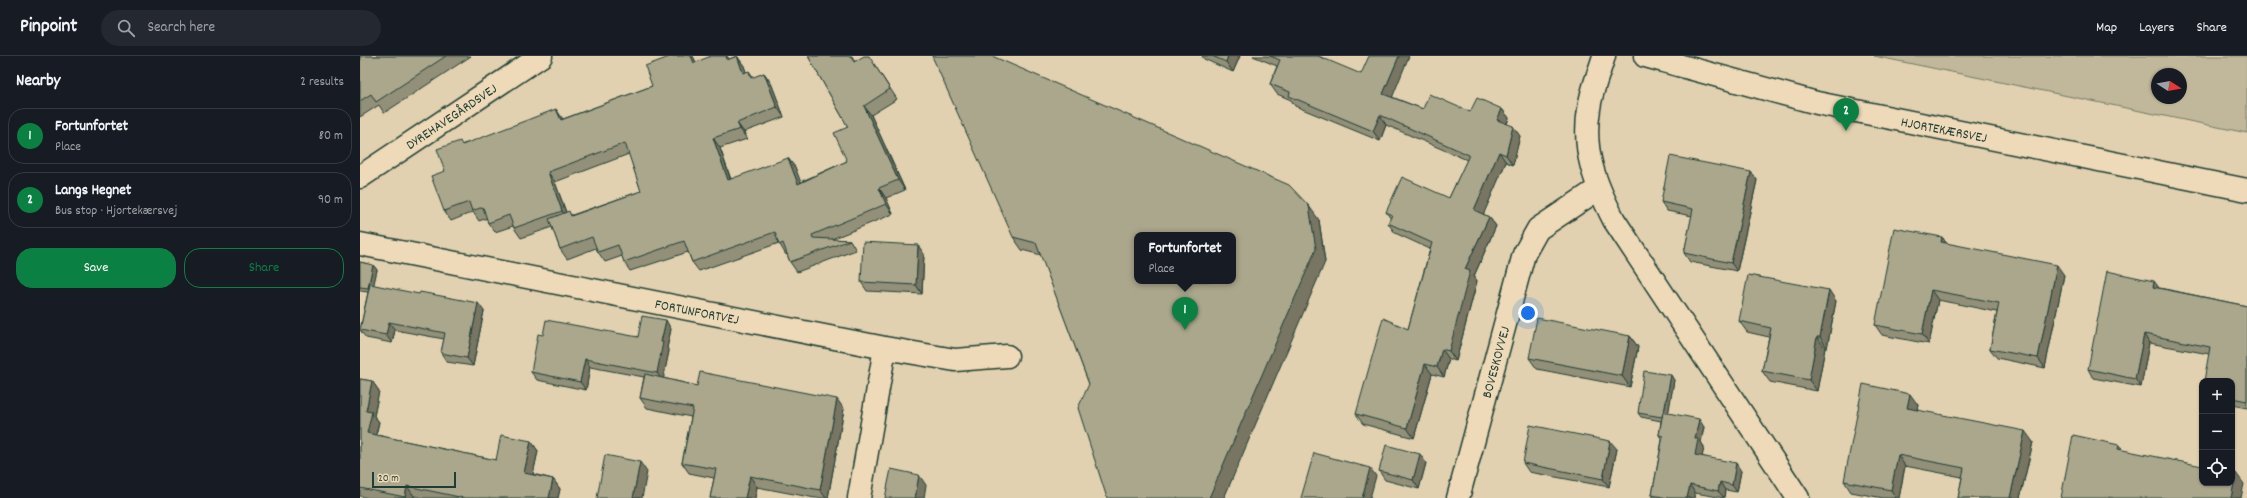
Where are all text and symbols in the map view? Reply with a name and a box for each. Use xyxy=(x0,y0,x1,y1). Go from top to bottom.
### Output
search box xyxy=(101,10,381,46)
text: Pinpoint xyxy=(20,14,77,41)
icon: search xyxy=(115,17,137,39)
text: Search here xyxy=(147,17,215,39)
text: Map xyxy=(2096,18,2117,38)
text: Layers xyxy=(2139,18,2174,38)
text: Share xyxy=(2196,18,2227,38)
north arrow xyxy=(2151,68,2187,104)
text: Nearby xyxy=(16,70,60,94)
text: 2 results xyxy=(300,73,344,92)
street label: DYREHAVEGÅRDSVEJ xyxy=(403,80,502,156)
pin: 2 xyxy=(1833,98,1859,131)
street label: HJORTEKÆRSVEJ xyxy=(1899,113,1988,149)
text: Fortunfortet xyxy=(55,116,128,138)
text: 1 xyxy=(29,127,31,146)
text: 80 m xyxy=(319,127,343,146)
text: Place xyxy=(55,138,81,157)
text: Langs Hegnet xyxy=(55,180,131,202)
text: 2 xyxy=(27,191,33,210)
text: 90 m xyxy=(318,191,343,210)
text: Bus stop · Hjortekærsvej xyxy=(55,202,177,221)
popup xyxy=(1134,232,1236,284)
text: Fortunfortet xyxy=(1148,238,1222,260)
button: Save xyxy=(16,248,176,288)
button: Share xyxy=(184,248,344,288)
text: Place xyxy=(1148,260,1175,279)
street label: FORTUNFORTVEJ xyxy=(653,295,740,331)
pin: 1 xyxy=(1172,297,1198,330)
your location xyxy=(1518,303,1538,323)
street label: BOVESKOVVEJ xyxy=(1478,324,1516,401)
map controls xyxy=(2199,378,2235,486)
button: + xyxy=(2199,378,2235,414)
button: − xyxy=(2199,414,2235,450)
button: locate xyxy=(2199,450,2235,486)
scale bar xyxy=(372,470,456,489)
text: 20 m xyxy=(378,471,399,487)

